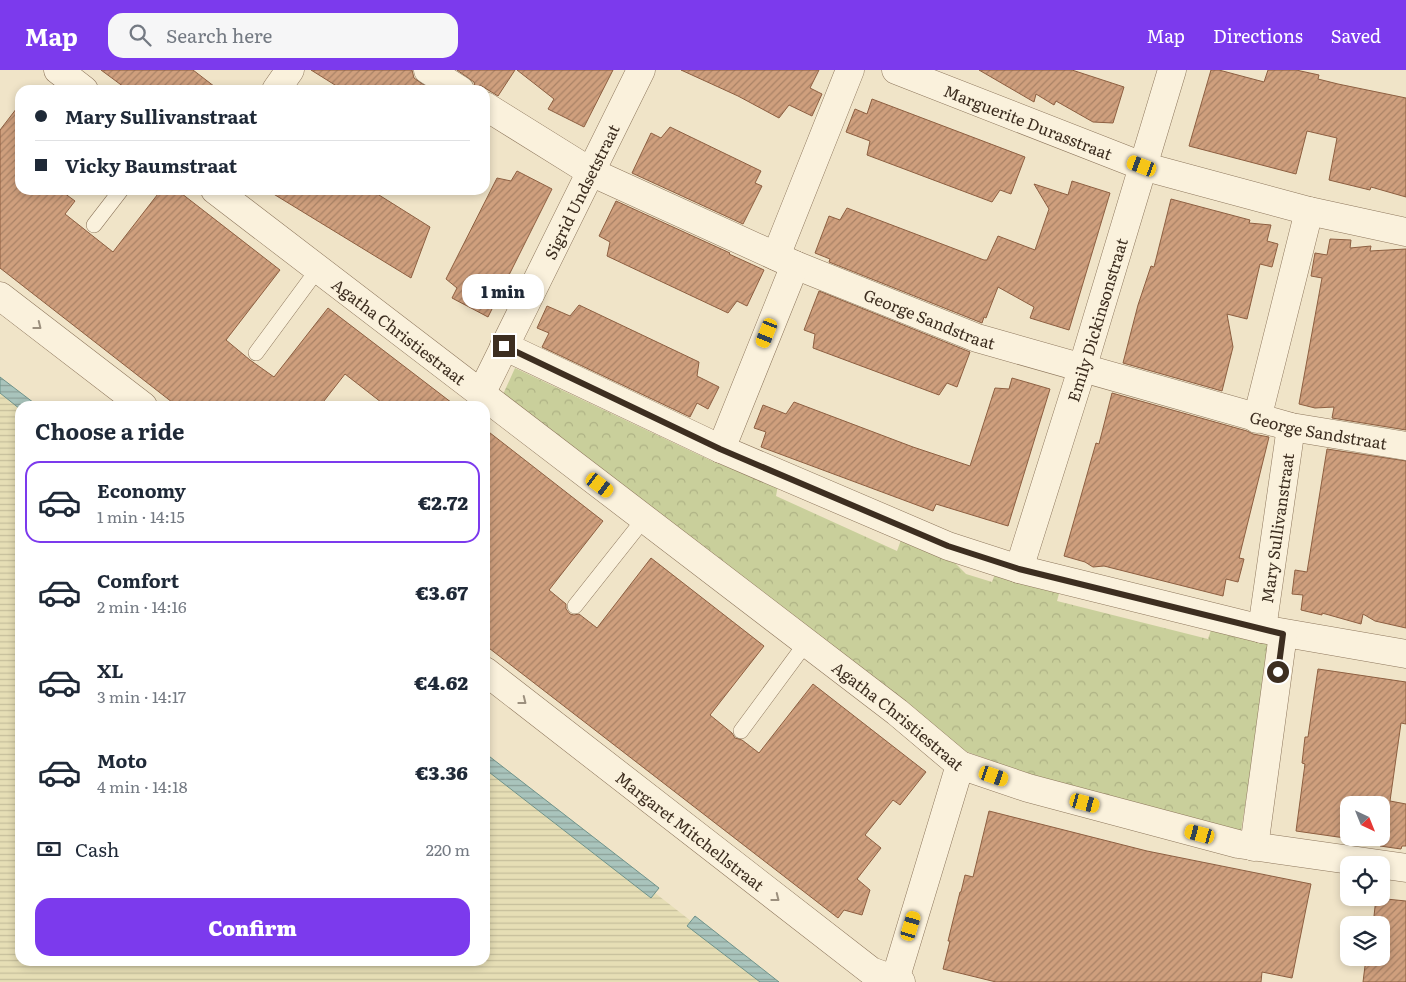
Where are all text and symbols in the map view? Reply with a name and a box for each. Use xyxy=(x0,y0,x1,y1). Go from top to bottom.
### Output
search box xyxy=(108,13,458,58)
text: Map xyxy=(25,18,78,53)
icon: search xyxy=(126,21,154,49)
text: Search here xyxy=(166,21,272,49)
text: Map xyxy=(1147,22,1185,49)
text: Directions xyxy=(1213,22,1303,49)
text: Saved xyxy=(1331,22,1381,49)
street label: Marguerite Durasstraat xyxy=(940,78,1117,166)
text: Mary Sullivanstraat xyxy=(65,102,257,130)
street label: Sigrid Undsetstraat xyxy=(538,119,625,263)
text: Vicky Baumstraat xyxy=(65,151,237,179)
car xyxy=(1125,154,1158,178)
street label: Emily Dickinsonstraat xyxy=(1060,234,1133,405)
street label: Agatha Christiestraat xyxy=(327,272,472,390)
callout: 1 min xyxy=(463,274,545,308)
text: 1 min xyxy=(481,279,525,303)
street label: George Sandstraat xyxy=(860,282,999,355)
car xyxy=(754,316,779,350)
one-way arrow xyxy=(32,320,42,329)
route end xyxy=(493,335,515,357)
street label: George Sandstraat xyxy=(1247,404,1389,455)
text: Choose a ride xyxy=(35,414,184,447)
street label: Mary Sullivanstraat xyxy=(1254,451,1299,605)
car xyxy=(583,470,616,500)
text: Economy xyxy=(97,476,186,504)
icon: car xyxy=(37,480,82,525)
text: €2.72 xyxy=(418,488,468,516)
text: 1 min · 14:15 xyxy=(97,504,185,528)
text: Comfort xyxy=(97,566,179,594)
icon: car xyxy=(37,570,82,615)
text: €3.67 xyxy=(415,578,468,606)
text: 2 min · 14:16 xyxy=(97,594,187,618)
street label: Agatha Christiestraat xyxy=(828,655,970,776)
text: XL xyxy=(97,656,124,684)
icon: car xyxy=(37,660,82,705)
route start xyxy=(1267,661,1289,683)
text: €4.62 xyxy=(414,668,468,696)
text: 3 min · 14:17 xyxy=(97,684,186,708)
one-way arrow xyxy=(518,696,527,705)
text: Moto xyxy=(97,746,147,774)
icon: car xyxy=(37,750,82,795)
text: €3.36 xyxy=(415,758,468,786)
car xyxy=(977,764,1010,788)
street label: Margaret Mitchellstraat xyxy=(611,765,770,896)
text: 4 min · 14:18 xyxy=(97,774,188,798)
car xyxy=(1068,792,1101,814)
north arrow xyxy=(1340,796,1390,846)
map controls xyxy=(1340,796,1390,966)
car xyxy=(1183,823,1216,845)
icon: cash xyxy=(35,835,63,863)
text: Cash xyxy=(75,835,119,863)
text: 220 m xyxy=(426,837,470,861)
button: locate xyxy=(1340,856,1390,906)
one-way arrow xyxy=(770,892,779,900)
button: Confirm xyxy=(35,898,470,956)
car xyxy=(899,909,922,943)
button: layers xyxy=(1340,916,1390,966)

